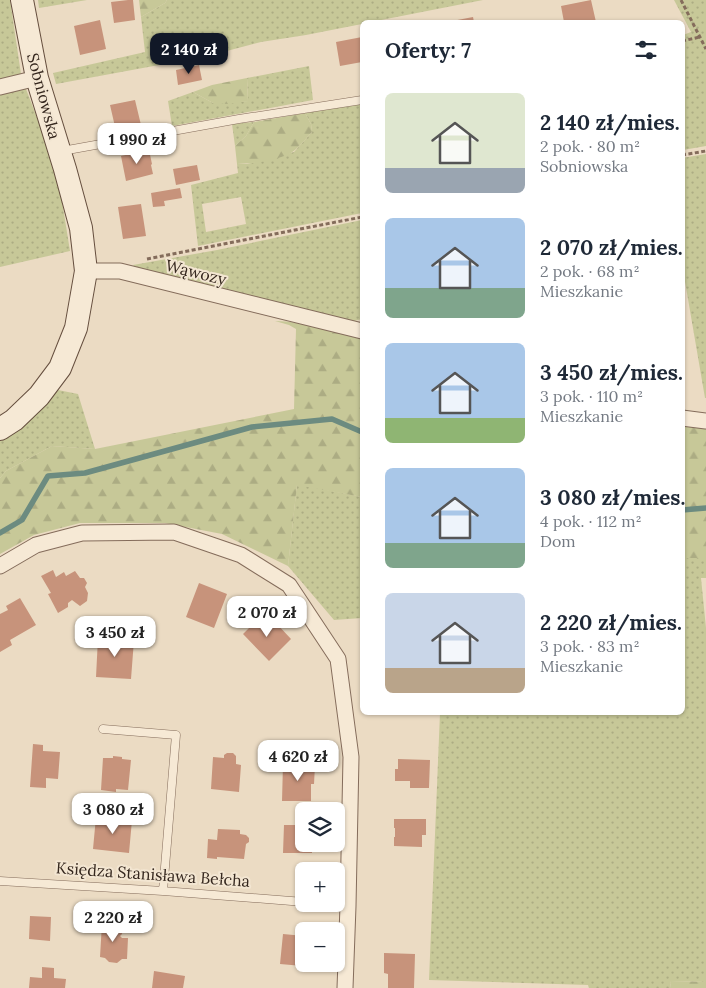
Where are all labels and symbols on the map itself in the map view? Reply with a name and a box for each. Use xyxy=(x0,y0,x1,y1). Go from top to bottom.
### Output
pin: 2 140 zł xyxy=(137,32,241,75)
street label: Sobniowska xyxy=(23,51,65,141)
pin: 1 990 zł xyxy=(85,122,189,165)
street label: Wąwozy xyxy=(164,255,229,289)
pin: 2 070 zł xyxy=(215,596,319,638)
pin: 3 450 zł xyxy=(63,616,167,658)
pin: 4 620 zł xyxy=(246,740,350,782)
pin: 3 080 zł xyxy=(61,792,165,835)
street label: Księdza Stanisława Bełcha xyxy=(55,857,251,891)
pin: 2 220 zł xyxy=(61,900,165,943)

